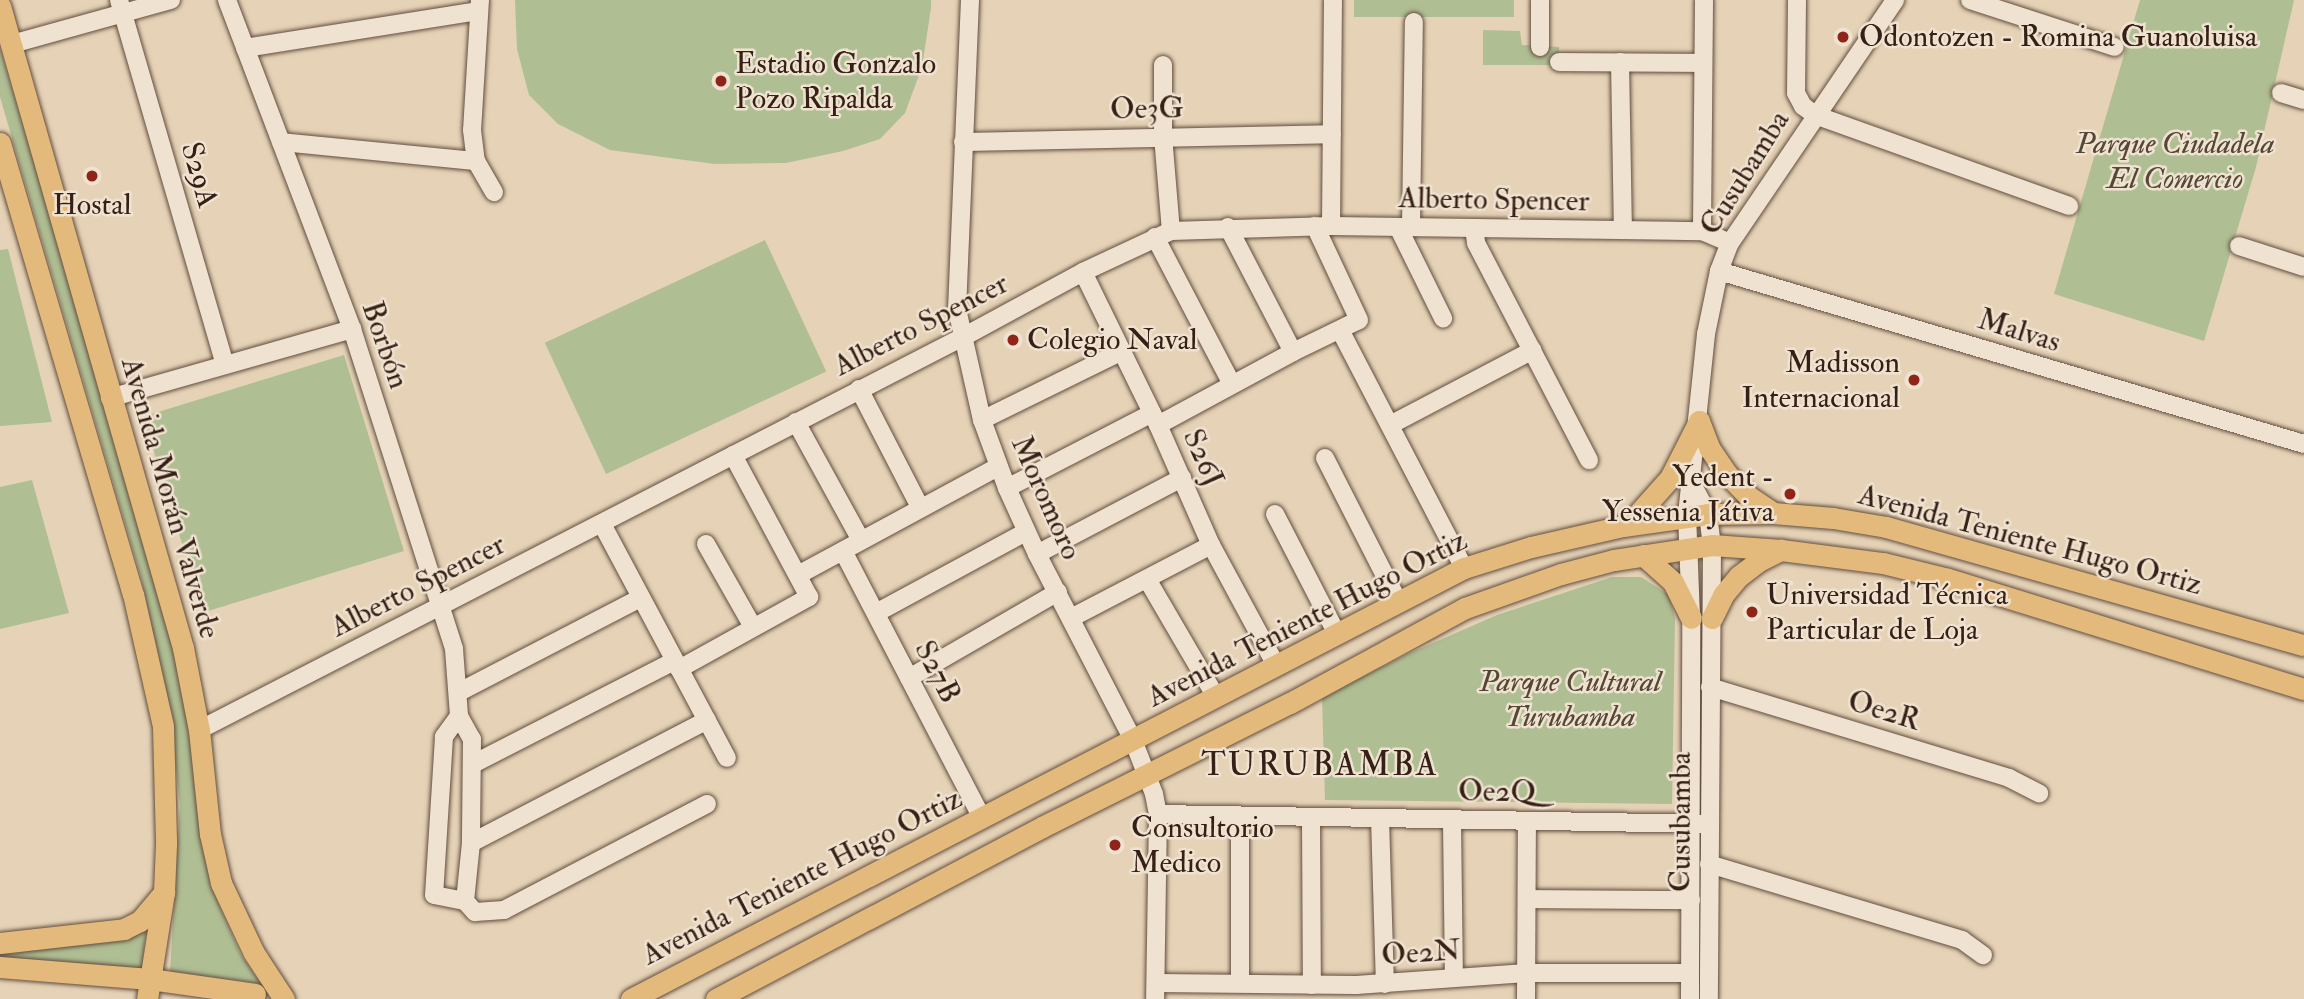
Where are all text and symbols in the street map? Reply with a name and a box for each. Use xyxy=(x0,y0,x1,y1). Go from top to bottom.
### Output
place label: Odontozen - Romina Guanoluisa xyxy=(1859,19,2257,55)
marker: Odontozen - Romina Guanoluisa xyxy=(1833,27,1853,47)
place label: Estadio Gonzalo Pozo Ripalda xyxy=(735,46,936,116)
marker: Estadio Gonzalo Pozo Ripalda xyxy=(713,73,729,89)
street label: Oe3G xyxy=(1110,90,1184,128)
street label: Cusubamba xyxy=(1693,104,1797,242)
park label: Parque Ciudadela El Comercio xyxy=(2075,126,2275,196)
street label: S29A xyxy=(173,138,225,212)
marker: Hostal xyxy=(84,168,100,184)
street label: Alberto Spencer xyxy=(1398,180,1590,220)
place label: Hostal xyxy=(53,187,131,223)
street label: Alberto Spencer xyxy=(828,266,1014,384)
street label: Borbón xyxy=(353,297,417,393)
street label: Malvas xyxy=(1973,301,2065,361)
place label: Colegio Naval xyxy=(1027,322,1198,358)
marker: Colegio Naval xyxy=(1005,332,1021,348)
place label: Madisson Internacional xyxy=(1741,345,1900,416)
street label: Avenida Morán Valverde xyxy=(113,353,227,643)
marker: Madisson Internacional xyxy=(1906,372,1922,388)
street label: S26J xyxy=(1175,424,1231,492)
street label: Moromoro xyxy=(1003,431,1089,565)
place label: Yedent - Yessenia Játiva xyxy=(1602,459,1774,530)
street label: Avenida Teniente Hugo Ortiz xyxy=(1854,477,2206,603)
marker: Yedent - Yessenia Játiva xyxy=(1780,484,1800,504)
street label: Avenida Teniente Hugo Ortiz xyxy=(1141,523,1473,715)
street label: Alberto Spencer xyxy=(325,527,511,645)
place label: Universidad Técnica Particular de Loja xyxy=(1766,577,2008,648)
marker: Universidad Técnica Particular de Loja xyxy=(1744,604,1760,620)
street label: S27B xyxy=(906,635,968,709)
park label: Parque Cultural Turubamba xyxy=(1479,664,1661,734)
street label: Oe2R xyxy=(1844,683,1924,739)
district label: TURUBAMBA xyxy=(1202,745,1438,785)
street label: Cusubamba xyxy=(1663,752,1699,892)
street label: Oe2Q xyxy=(1458,773,1536,811)
street label: Avenida Teniente Hugo Ortiz xyxy=(636,781,968,973)
place label: Consultorio Medico xyxy=(1131,810,1274,880)
marker: Consultorio Medico xyxy=(1105,835,1125,855)
street label: Oe2N xyxy=(1380,932,1462,974)

